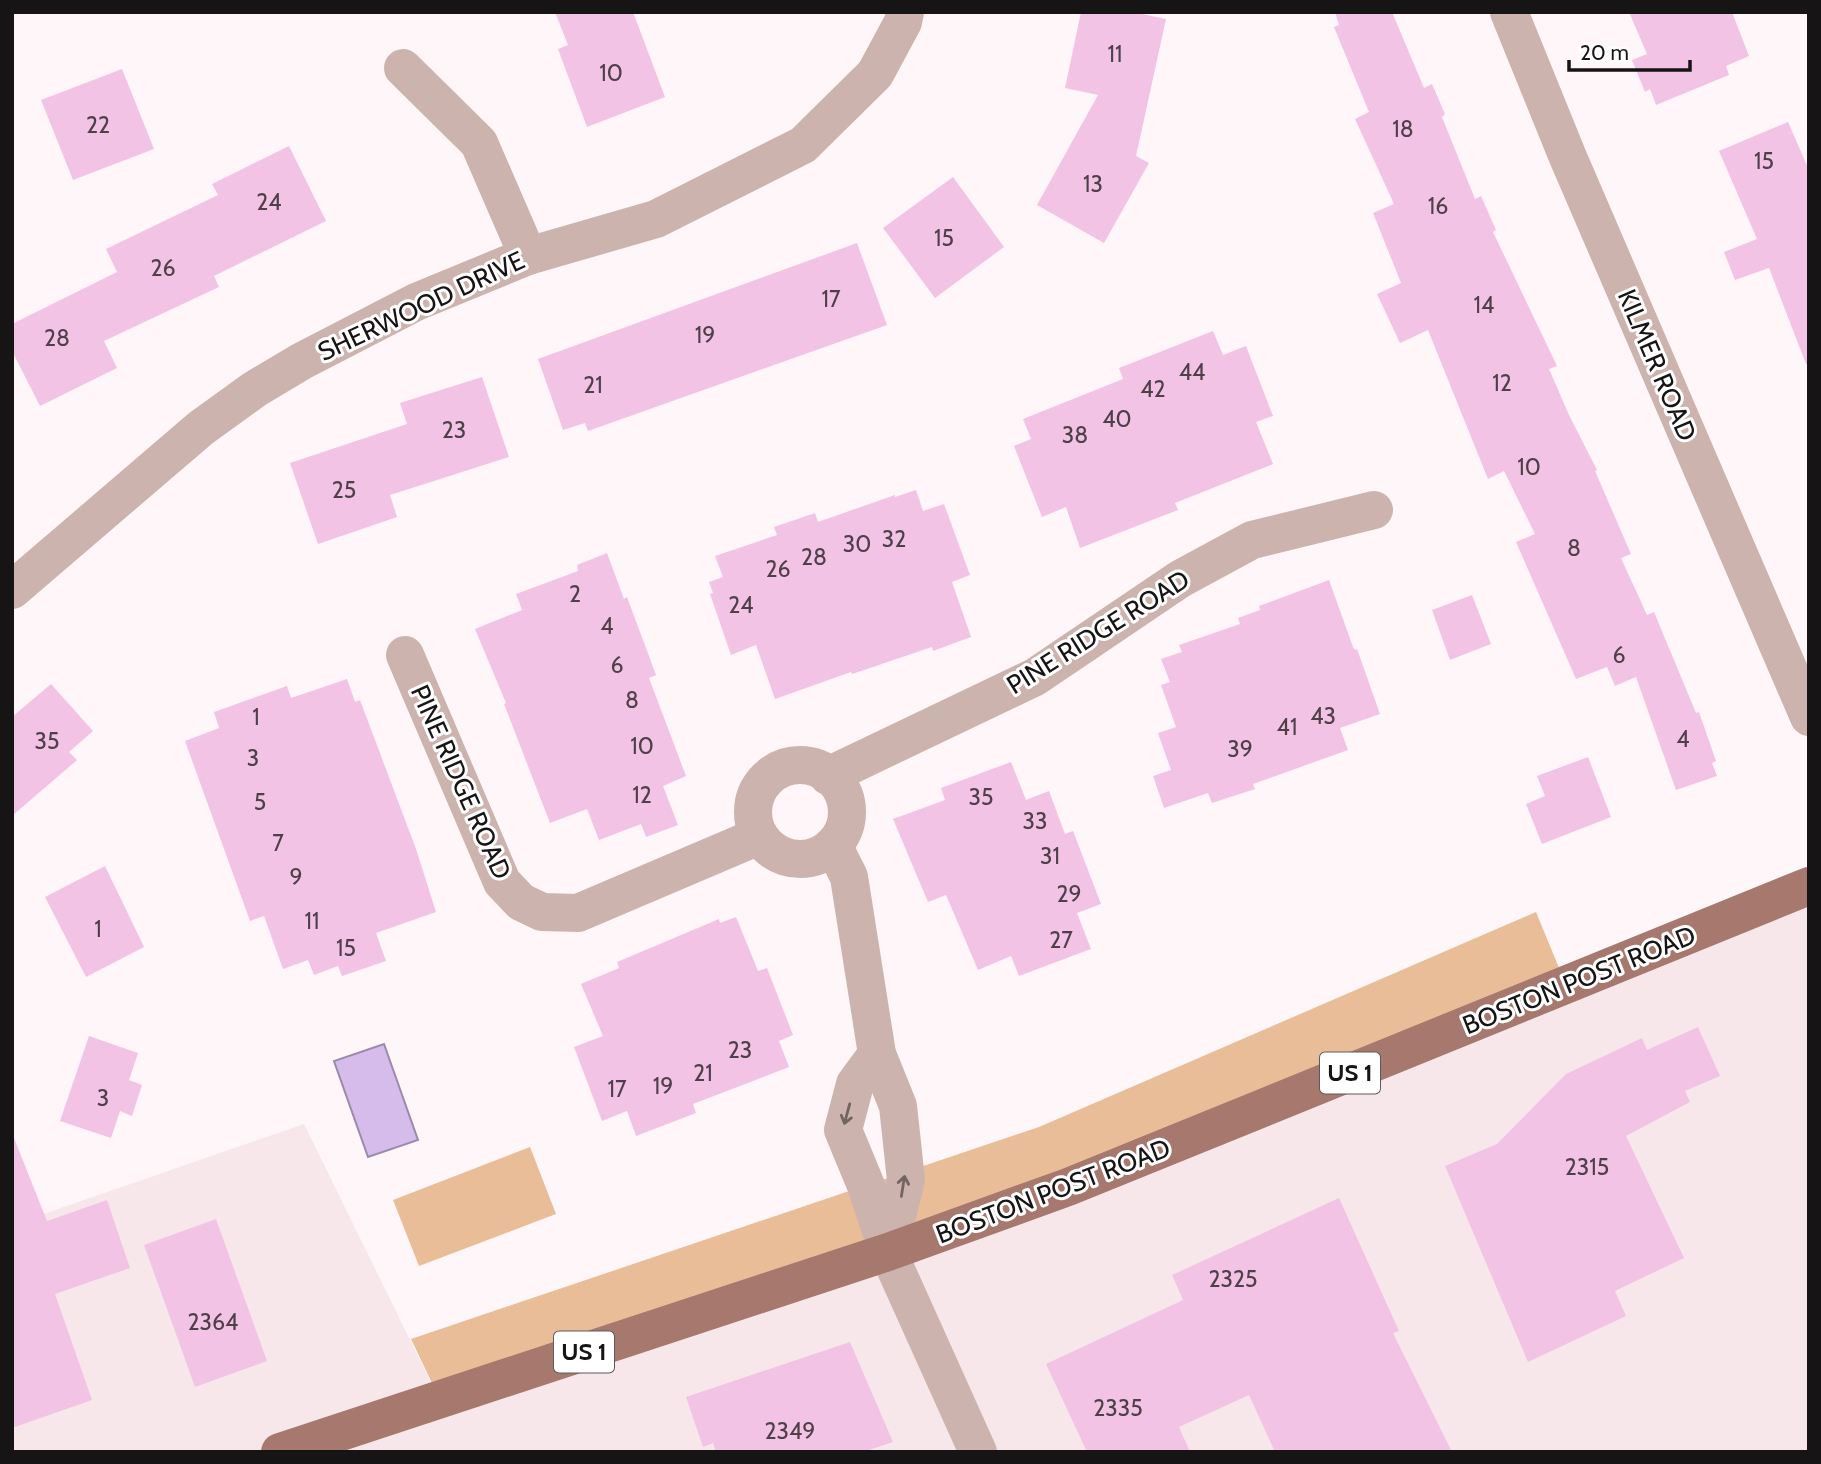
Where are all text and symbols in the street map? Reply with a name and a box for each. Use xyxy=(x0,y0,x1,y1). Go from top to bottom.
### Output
scale bar xyxy=(1569,28,1690,72)
house number: 11 xyxy=(1108,40,1123,68)
text: 20 m xyxy=(1580,40,1629,65)
house number: 10 xyxy=(599,59,623,87)
house number: 22 xyxy=(86,111,110,139)
house number: 18 xyxy=(1392,115,1414,143)
house number: 15 xyxy=(1754,147,1774,175)
house number: 13 xyxy=(1083,170,1103,198)
house number: 24 xyxy=(256,188,282,216)
house number: 16 xyxy=(1428,192,1448,220)
house number: 15 xyxy=(934,224,954,252)
street label: SHERWOOD DRIVE xyxy=(313,244,529,368)
house number: 26 xyxy=(150,254,176,282)
street label: KILMER ROAD xyxy=(1611,284,1703,446)
house number: 17 xyxy=(821,285,841,313)
house number: 14 xyxy=(1474,291,1494,319)
house number: 19 xyxy=(695,321,715,349)
house number: 28 xyxy=(44,324,70,352)
house number: 44 xyxy=(1179,358,1205,386)
house number: 12 xyxy=(1492,369,1512,397)
house number: 21 xyxy=(583,371,603,399)
house number: 42 xyxy=(1140,375,1166,403)
house number: 40 xyxy=(1102,405,1132,433)
house number: 23 xyxy=(442,416,466,444)
house number: 38 xyxy=(1062,421,1088,449)
house number: 10 xyxy=(1517,453,1541,481)
house number: 25 xyxy=(332,476,356,504)
house number: 32 xyxy=(882,525,906,553)
house number: 30 xyxy=(843,530,871,558)
house number: 8 xyxy=(1567,534,1581,562)
house number: 28 xyxy=(801,543,827,571)
house number: 26 xyxy=(765,555,791,583)
street label: PINE RIDGE ROAD xyxy=(1001,563,1195,701)
house number: 2 xyxy=(569,580,581,608)
house number: 24 xyxy=(728,591,754,619)
house number: 4 xyxy=(600,612,614,640)
house number: 6 xyxy=(1612,641,1626,669)
house number: 6 xyxy=(610,651,624,679)
street label: PINE RIDGE ROAD xyxy=(404,680,518,884)
house number: 8 xyxy=(625,686,639,714)
house number: 43 xyxy=(1310,702,1336,730)
house number: 1 xyxy=(252,703,260,731)
house number: 41 xyxy=(1277,713,1297,741)
house number: 4 xyxy=(1676,725,1690,753)
house number: 35 xyxy=(35,727,59,755)
house number: 10 xyxy=(630,732,654,760)
house number: 39 xyxy=(1227,735,1253,763)
house number: 3 xyxy=(247,744,259,772)
house number: 12 xyxy=(632,781,652,809)
house number: 35 xyxy=(969,783,993,811)
house number: 5 xyxy=(254,788,266,816)
house number: 33 xyxy=(1023,807,1047,835)
house number: 7 xyxy=(272,829,284,857)
house number: 31 xyxy=(1040,842,1060,870)
house number: 9 xyxy=(289,863,303,891)
house number: 29 xyxy=(1056,880,1082,908)
house number: 11 xyxy=(305,907,320,935)
house number: 1 xyxy=(94,915,102,943)
street label: BOSTON POST ROAD xyxy=(1458,919,1700,1041)
house number: 27 xyxy=(1049,926,1073,954)
house number: 15 xyxy=(336,934,356,962)
house number: 23 xyxy=(728,1036,752,1064)
road number: US 1 xyxy=(1320,1052,1380,1093)
house number: 21 xyxy=(693,1059,713,1087)
house number: 19 xyxy=(653,1072,673,1100)
house number: 17 xyxy=(607,1075,627,1103)
house number: 3 xyxy=(97,1084,109,1112)
one-way arrow xyxy=(840,1102,853,1125)
street label: BOSTON POST ROAD xyxy=(931,1132,1175,1250)
house number: 2315 xyxy=(1565,1153,1609,1181)
one-way arrow xyxy=(897,1175,910,1198)
house number: 2325 xyxy=(1209,1265,1258,1293)
house number: 2364 xyxy=(188,1308,238,1336)
road number: US 1 xyxy=(554,1332,614,1372)
house number: 2335 xyxy=(1093,1394,1143,1422)
house number: 2349 xyxy=(765,1417,815,1445)

